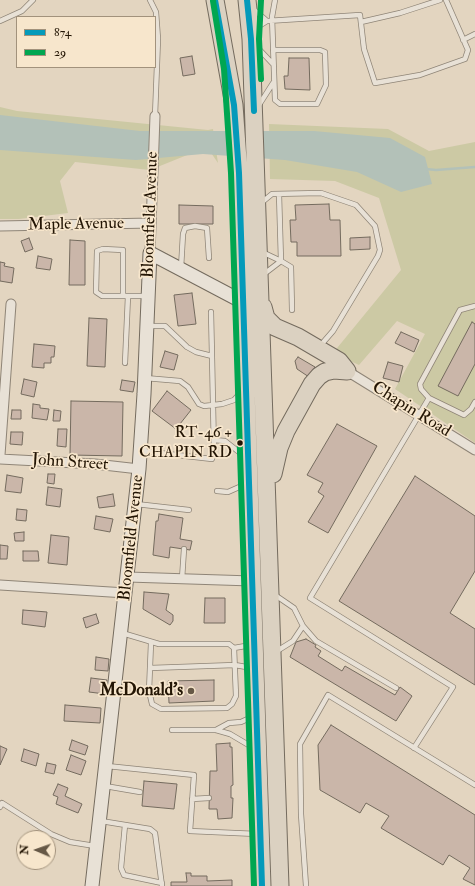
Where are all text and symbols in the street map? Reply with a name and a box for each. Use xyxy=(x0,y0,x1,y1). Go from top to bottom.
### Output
legend xyxy=(16,16,156,68)
text: 874 xyxy=(54,25,71,40)
text: 29 xyxy=(54,45,66,60)
street label: Bloomfield Avenue xyxy=(139,151,163,279)
street label: Maple Avenue xyxy=(28,214,124,236)
street label: Chapin Road xyxy=(368,378,454,442)
place label: RT-46 + CHAPIN RD xyxy=(139,424,232,462)
marker: RT-46 + CHAPIN RD xyxy=(235,438,245,448)
street label: John Street xyxy=(31,450,109,476)
street label: Bloomfield Avenue xyxy=(115,474,149,602)
place label: McDonald's xyxy=(100,681,183,701)
marker: McDonald's xyxy=(186,686,196,696)
north arrow xyxy=(16,830,56,870)
text: N xyxy=(18,844,31,855)

